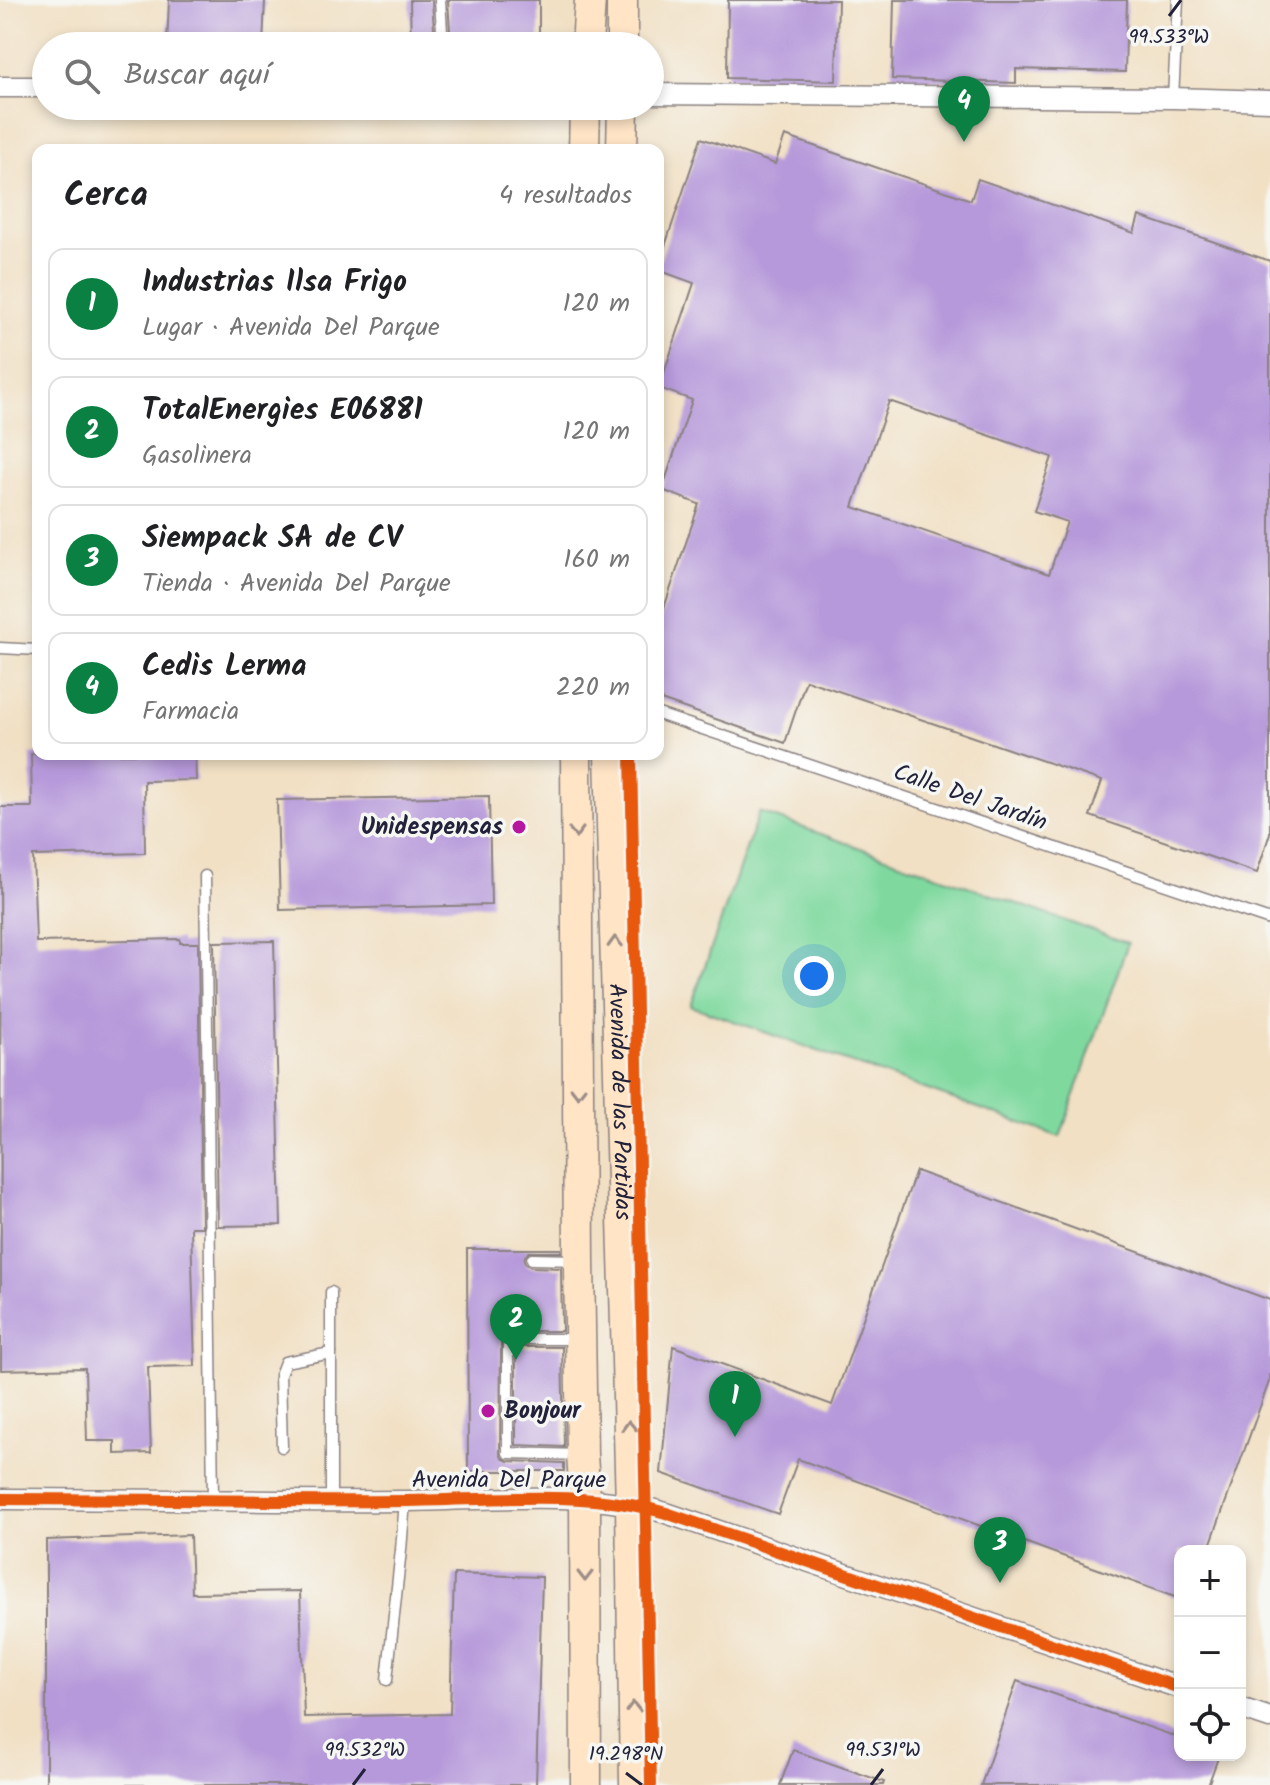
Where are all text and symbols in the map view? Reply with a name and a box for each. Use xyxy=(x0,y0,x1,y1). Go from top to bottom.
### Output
text: 99.533°W xyxy=(1129,22,1209,54)
search box xyxy=(32,32,664,120)
text: Buscar aquí xyxy=(124,52,270,100)
icon: search xyxy=(60,54,104,98)
pin: 4 xyxy=(938,76,990,142)
text: Cerca xyxy=(64,169,148,223)
text: 4 resultados xyxy=(499,175,632,217)
text: Industrias Ilsa Frigo xyxy=(142,259,407,307)
text: 1 xyxy=(88,283,96,325)
text: 120 m xyxy=(563,283,630,325)
text: Lugar · Avenida Del Parque xyxy=(142,307,440,349)
text: TotalEnergies E06881 xyxy=(142,387,423,435)
text: 2 xyxy=(84,411,100,453)
text: 120 m xyxy=(563,411,630,453)
text: Gasolinera xyxy=(142,435,252,477)
text: Siempack SA de CV xyxy=(142,515,402,563)
text: 3 xyxy=(85,539,99,581)
text: 160 m xyxy=(563,539,630,581)
text: Tienda · Avenida Del Parque xyxy=(142,563,451,605)
text: Cedis Lerma xyxy=(142,643,306,691)
text: 4 xyxy=(85,667,99,709)
text: 220 m xyxy=(556,667,630,709)
text: Farmacia xyxy=(142,691,239,733)
street label: Calle Del Jardín xyxy=(888,753,1052,843)
place label: Unidespensas xyxy=(361,808,503,847)
marker: Unidespensas xyxy=(510,818,528,836)
one-way arrow xyxy=(567,826,585,839)
one-way arrow xyxy=(607,935,624,948)
your location xyxy=(794,956,834,996)
street label: Avenida de las Partidas xyxy=(597,983,643,1221)
one-way arrow xyxy=(569,1086,587,1099)
pin: 2 xyxy=(490,1294,542,1360)
pin: 1 xyxy=(709,1371,761,1437)
place label: Bonjour xyxy=(504,1392,582,1431)
marker: Bonjour xyxy=(479,1402,497,1420)
one-way arrow xyxy=(620,1419,637,1432)
street label: Avenida Del Parque xyxy=(412,1461,607,1500)
pin: 3 xyxy=(974,1517,1026,1583)
map controls xyxy=(1174,1545,1246,1761)
button: + xyxy=(1174,1545,1246,1617)
one-way arrow xyxy=(576,1570,594,1583)
button: − xyxy=(1174,1617,1246,1689)
button: locate xyxy=(1174,1689,1246,1761)
one-way arrow xyxy=(625,1700,642,1713)
text: 99.532°W xyxy=(325,1735,405,1767)
text: 99.531°W xyxy=(845,1735,921,1767)
text: 19.298°N xyxy=(589,1739,663,1771)

